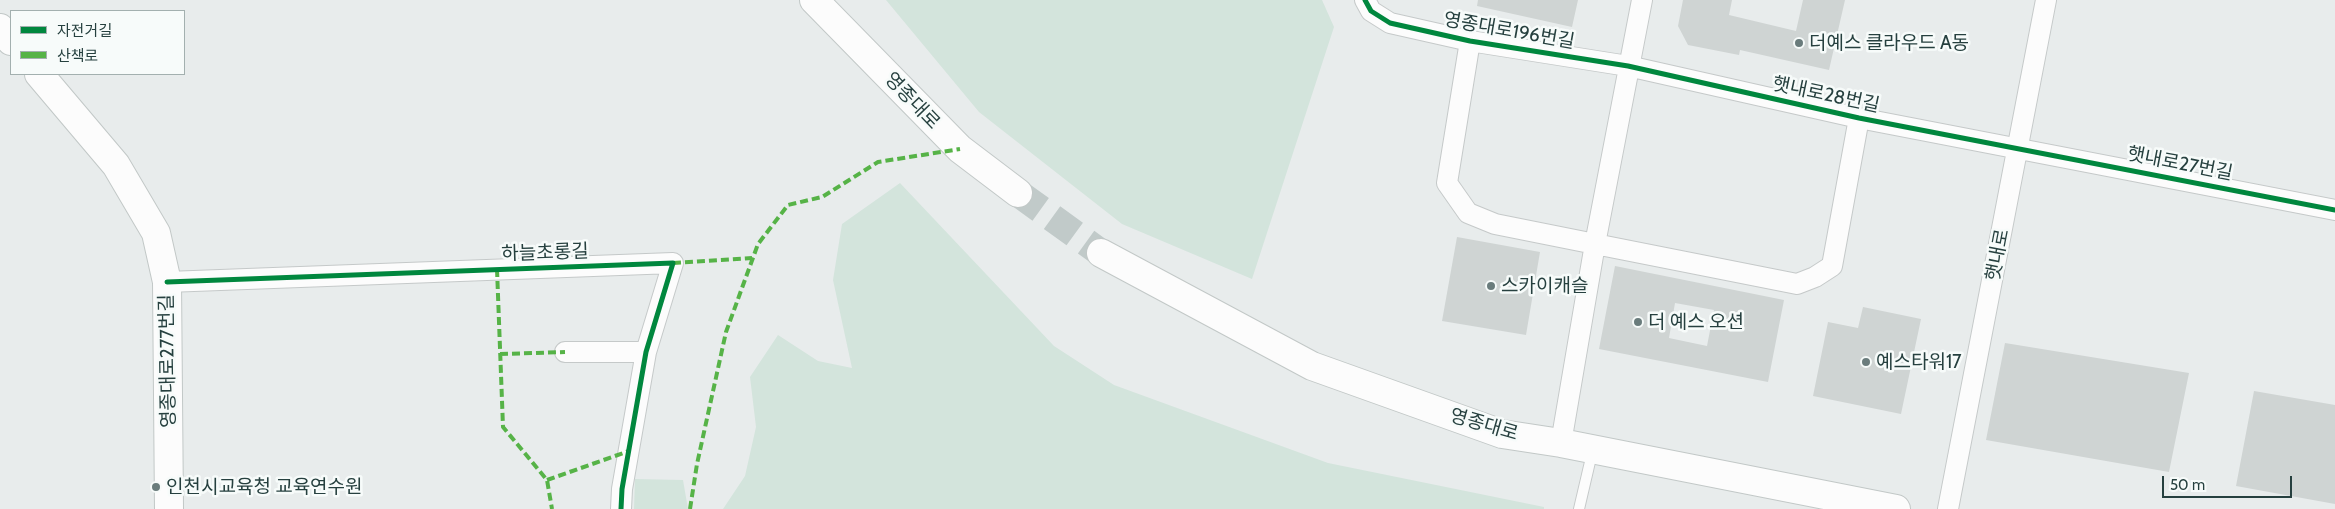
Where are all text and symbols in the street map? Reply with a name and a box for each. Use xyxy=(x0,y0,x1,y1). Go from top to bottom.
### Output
street label: 영종대로196번길 xyxy=(1442,8,1576,54)
legend xyxy=(10,10,185,75)
text: 자전거길 xyxy=(57,22,112,40)
place label: 더예스 클라우드 A동 xyxy=(1809,32,1969,54)
marker: 더예스 클라우드 A동 xyxy=(1793,37,1805,49)
text: 산책로 xyxy=(57,47,98,65)
street label: 영종대로 xyxy=(880,68,944,134)
street label: 햇내로28번길 xyxy=(1770,73,1882,117)
street label: 햇내로27번길 xyxy=(2125,143,2235,185)
street label: 햇내로 xyxy=(1982,227,2014,283)
street label: 하늘초롱길 xyxy=(501,240,589,266)
place label: 스카이캐슬 xyxy=(1501,275,1588,297)
marker: 스카이캐슬 xyxy=(1485,280,1497,292)
street label: 영종대로277번길 xyxy=(155,294,181,428)
place label: 더 예스 오션 xyxy=(1648,311,1744,333)
marker: 더 예스 오션 xyxy=(1632,316,1644,328)
place label: 예스타워17 xyxy=(1876,351,1962,373)
marker: 예스타워17 xyxy=(1860,356,1872,368)
street label: 영종대로 xyxy=(1447,404,1521,446)
scale bar xyxy=(2165,466,2295,498)
place label: 인천시교육청 교육연수원 xyxy=(166,476,363,498)
text: 50 m xyxy=(2170,476,2205,494)
marker: 인천시교육청 교육연수원 xyxy=(150,481,162,493)

